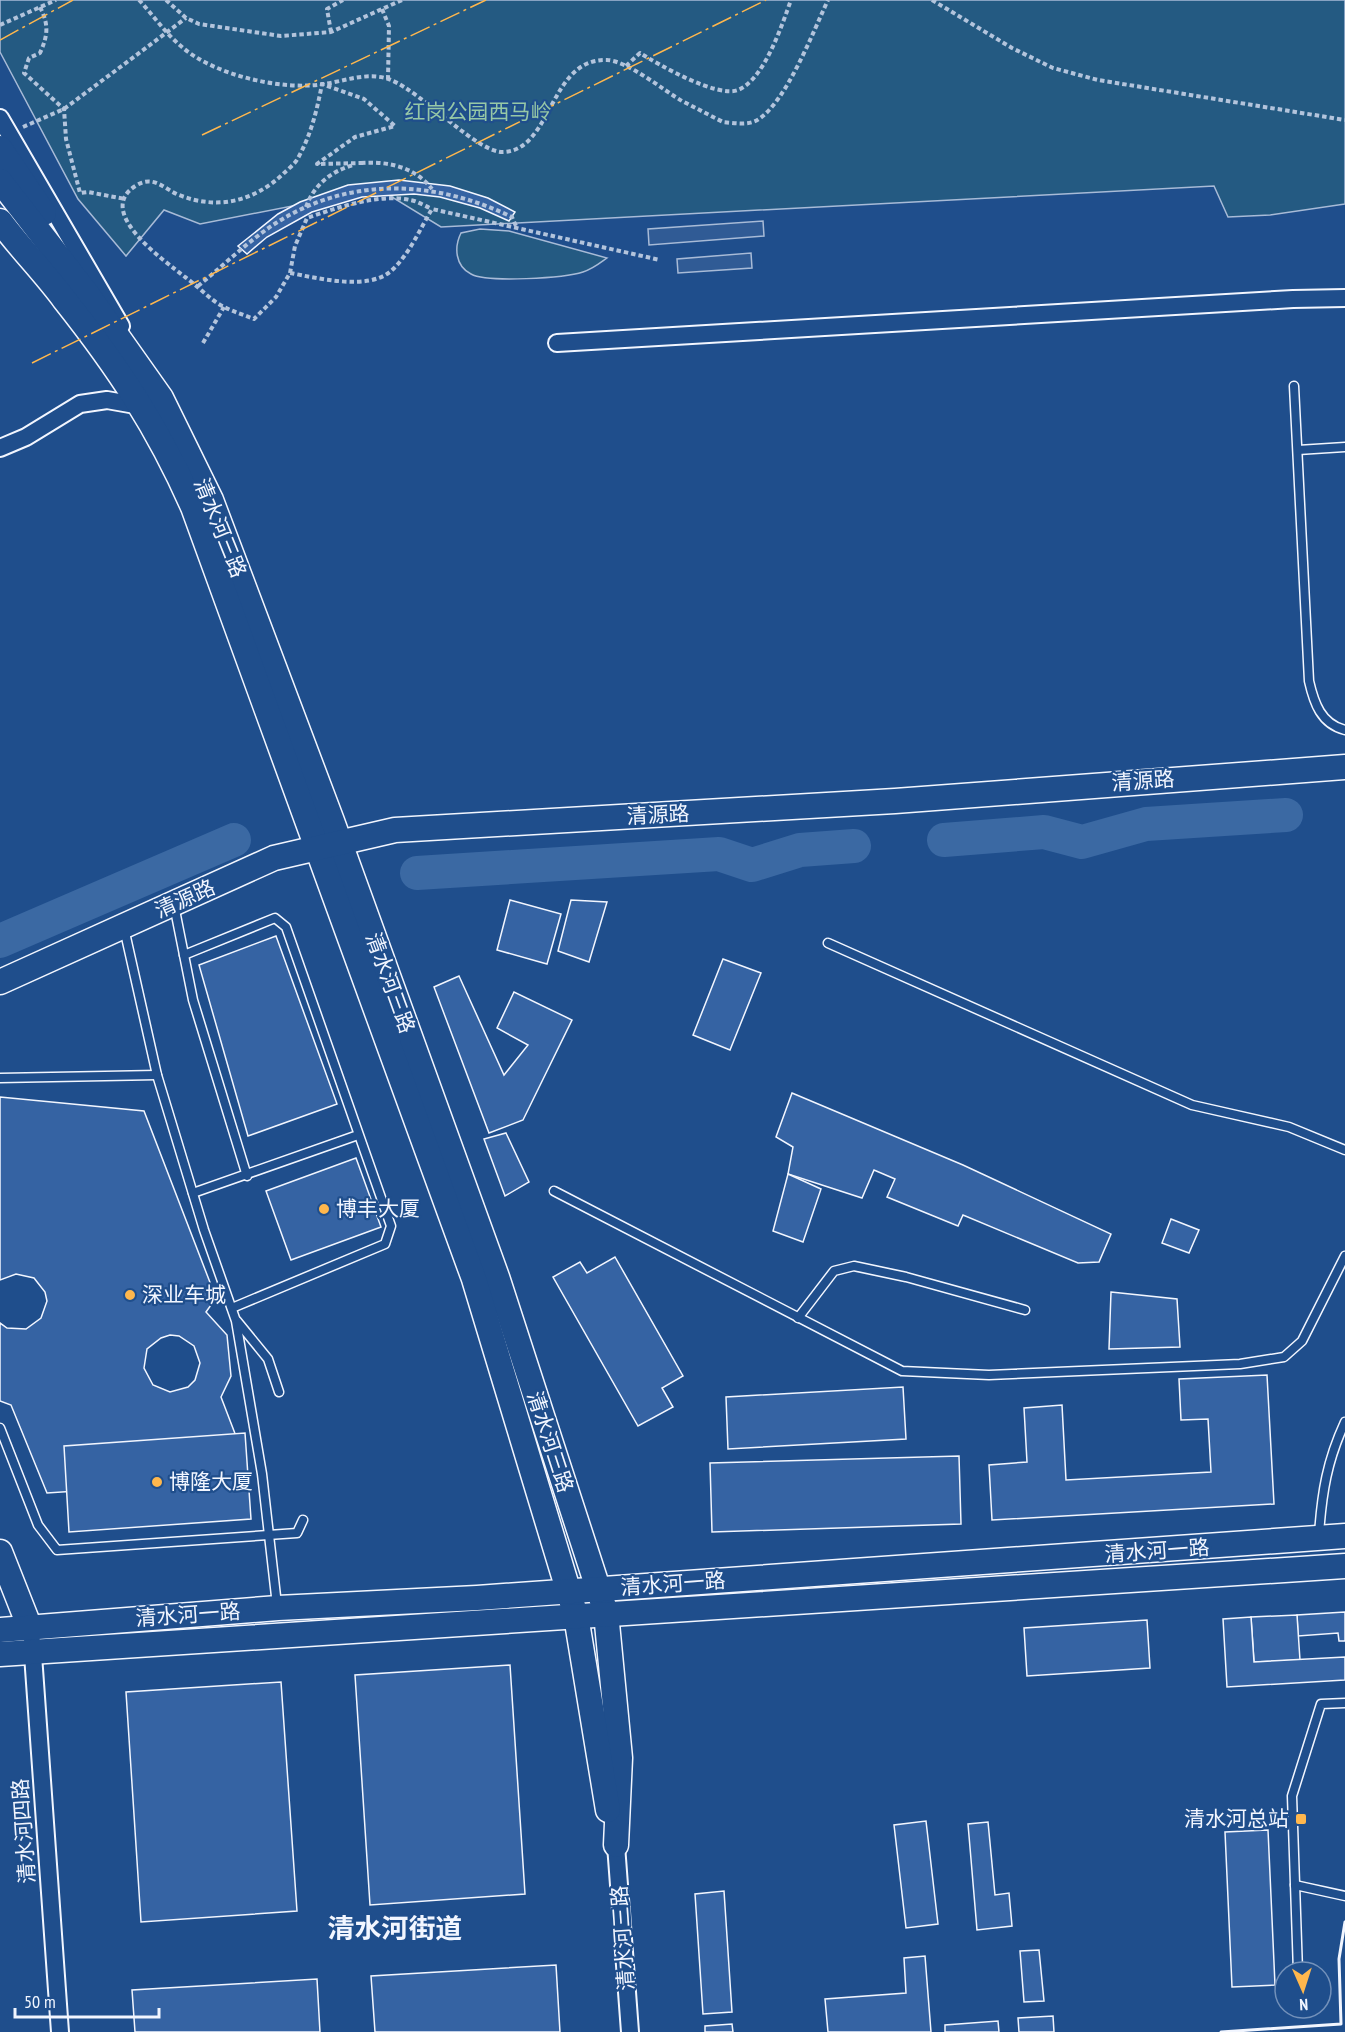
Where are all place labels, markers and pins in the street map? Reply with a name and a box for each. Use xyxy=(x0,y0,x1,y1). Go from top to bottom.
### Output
place label: 博丰大厦 xyxy=(336,1195,420,1222)
marker: 博丰大厦 xyxy=(317,1202,331,1216)
place label: 深业车城 xyxy=(142,1281,226,1308)
marker: 深业车城 xyxy=(123,1288,137,1302)
place label: 博隆大厦 xyxy=(169,1468,253,1495)
marker: 博隆大厦 xyxy=(150,1475,164,1489)
place label: 清水河总站 xyxy=(1184,1805,1289,1832)
marker: 清水河总站 xyxy=(1294,1812,1308,1826)

